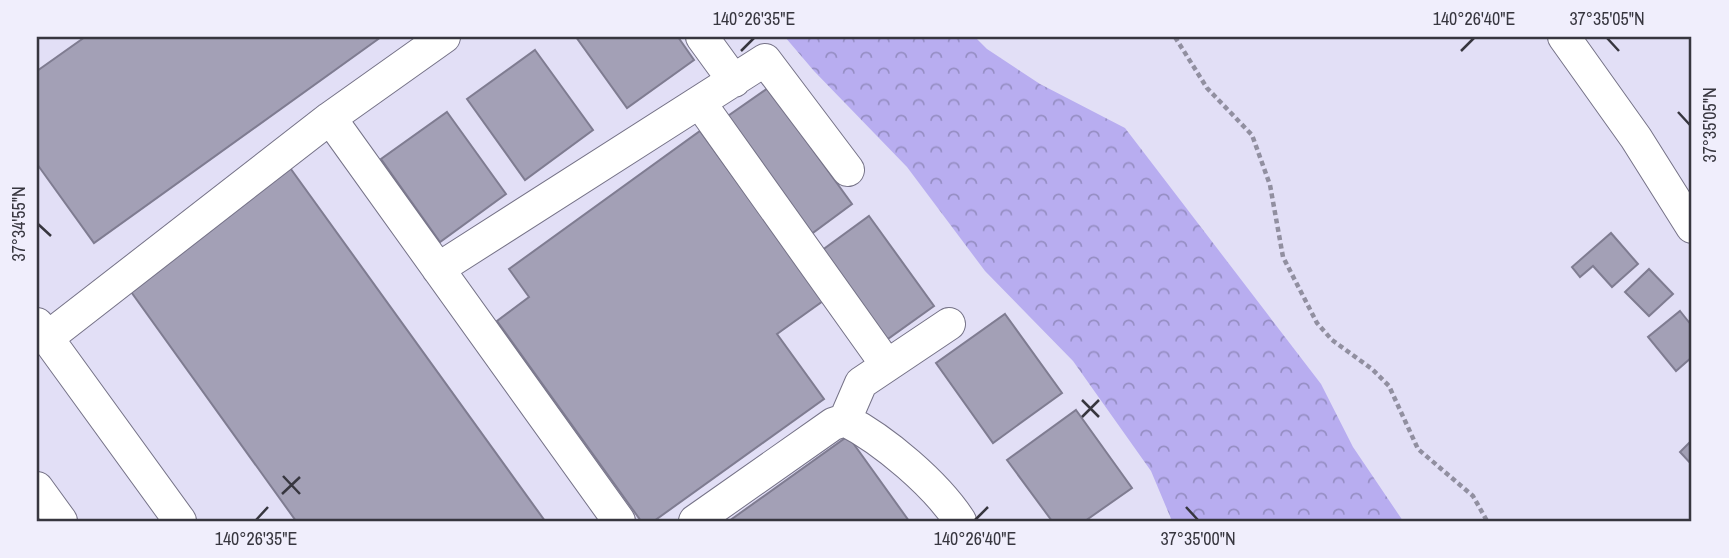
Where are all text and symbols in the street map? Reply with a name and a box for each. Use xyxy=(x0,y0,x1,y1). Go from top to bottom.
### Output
text: 140°26'35"E xyxy=(713,6,795,31)
text: 140°26'40"E xyxy=(1433,6,1515,31)
text: 37°35'05"N xyxy=(1569,6,1645,31)
text: 37°35'05"N xyxy=(1697,87,1722,163)
text: 37°34'55"N xyxy=(6,186,31,262)
text: 140°26'35"E xyxy=(215,526,297,551)
text: 140°26'40"E xyxy=(934,526,1016,551)
text: 37°35'00"N xyxy=(1160,526,1236,551)

